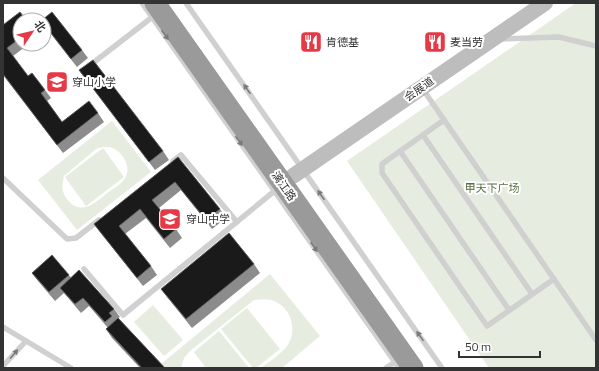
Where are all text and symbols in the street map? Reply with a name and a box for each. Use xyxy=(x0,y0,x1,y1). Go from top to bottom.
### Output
north arrow xyxy=(12,12,52,52)
text: 北 xyxy=(30,17,50,35)
restaurant icon: 肯德基 xyxy=(298,29,324,55)
restaurant icon: 麦当劳 xyxy=(422,29,448,55)
one-way arrow xyxy=(160,30,168,40)
place label: 肯德基 xyxy=(326,34,359,50)
place label: 麦当劳 xyxy=(450,34,483,50)
school or university icon: 穿山小学 xyxy=(44,69,70,95)
street label: 会展道 xyxy=(401,73,437,105)
place label: 穿山小学 xyxy=(72,74,116,90)
one-way arrow xyxy=(243,84,251,94)
one-way arrow xyxy=(235,136,243,146)
street label: 漓江路 xyxy=(268,168,300,204)
park label: 甲天下广场 xyxy=(465,180,520,196)
one-way arrow xyxy=(317,190,325,200)
school or university icon: 穿山中学 xyxy=(157,206,183,232)
place label: 穿山中学 xyxy=(186,211,230,227)
one-way arrow xyxy=(310,242,318,253)
one-way arrow xyxy=(416,331,424,341)
scale bar xyxy=(459,333,540,359)
text: 50 m xyxy=(465,337,491,356)
one-way arrow xyxy=(10,348,19,359)

